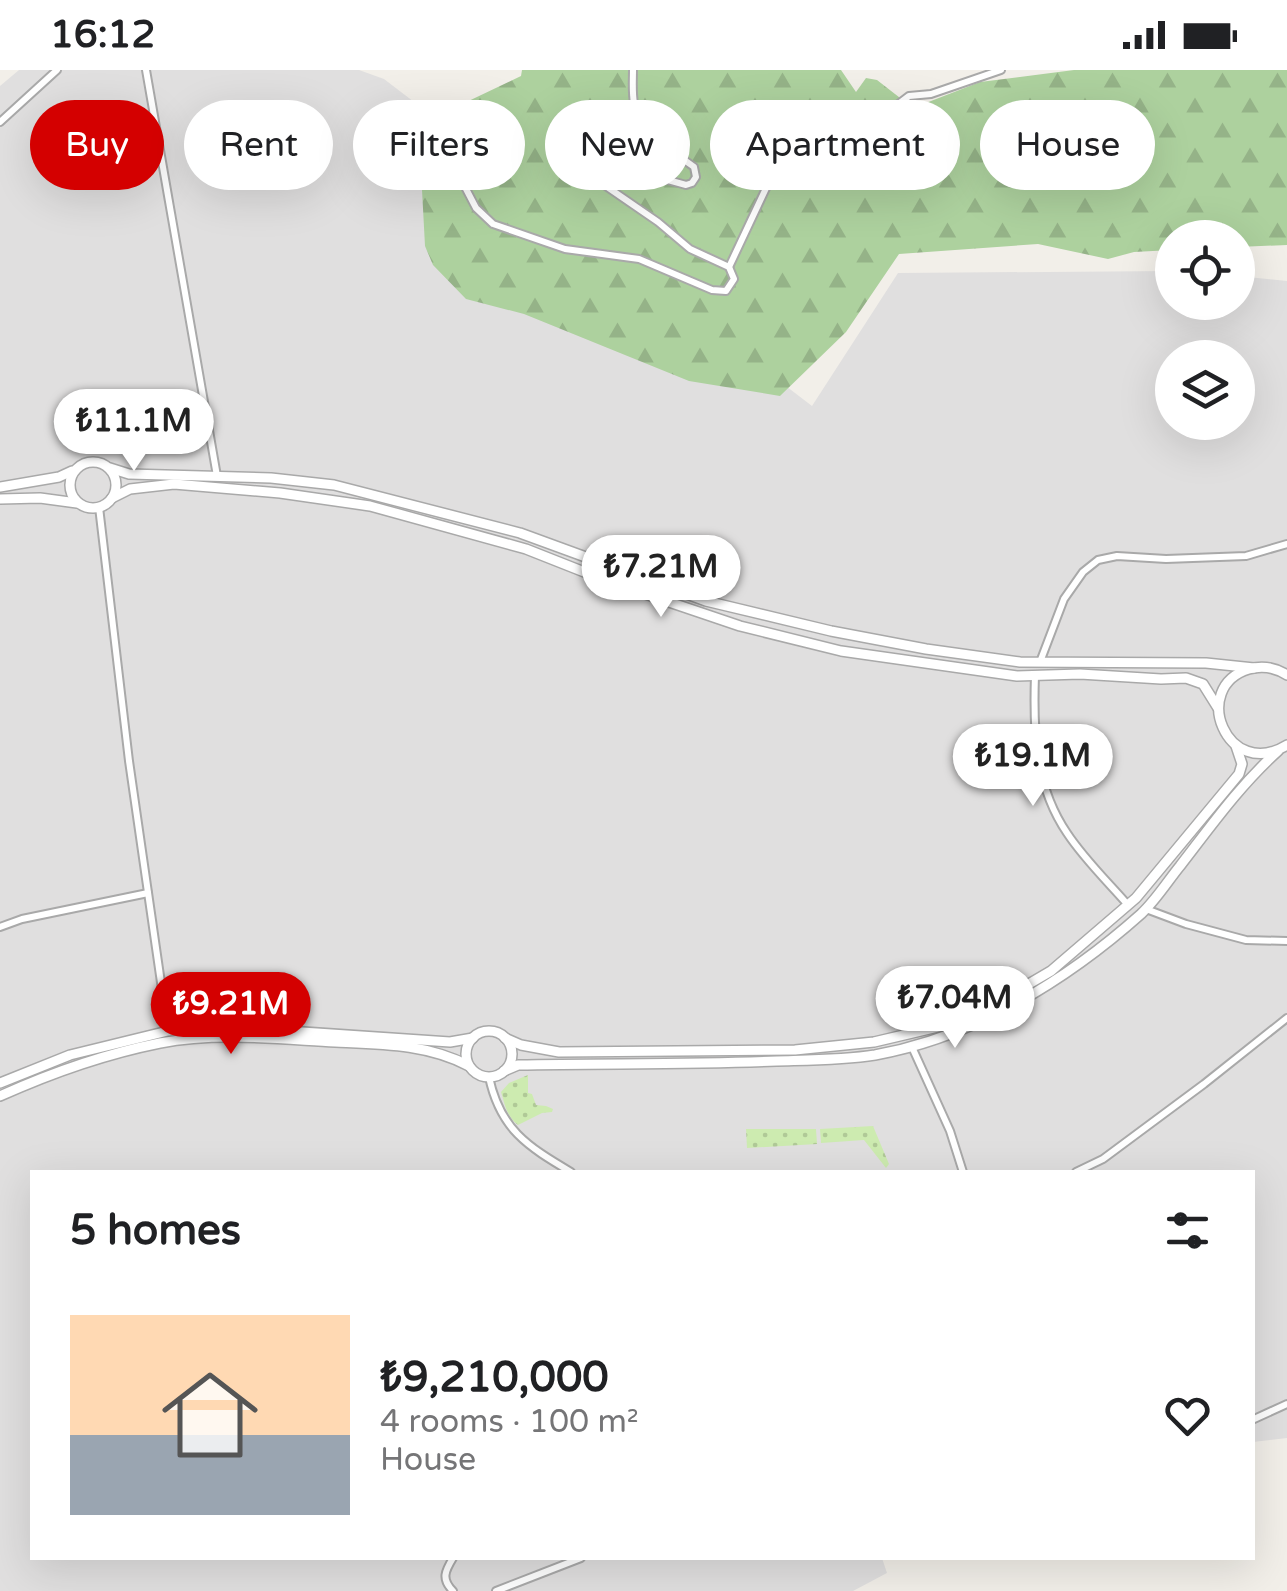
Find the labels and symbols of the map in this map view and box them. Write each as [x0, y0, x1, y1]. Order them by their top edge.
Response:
pin: ₺11.1M [53, 389, 215, 474]
pin: ₺7.21M [580, 535, 742, 620]
pin: ₺19.1M [952, 724, 1114, 809]
pin: ₺7.04M [874, 966, 1036, 1051]
pin: ₺9.21M [150, 972, 312, 1057]

